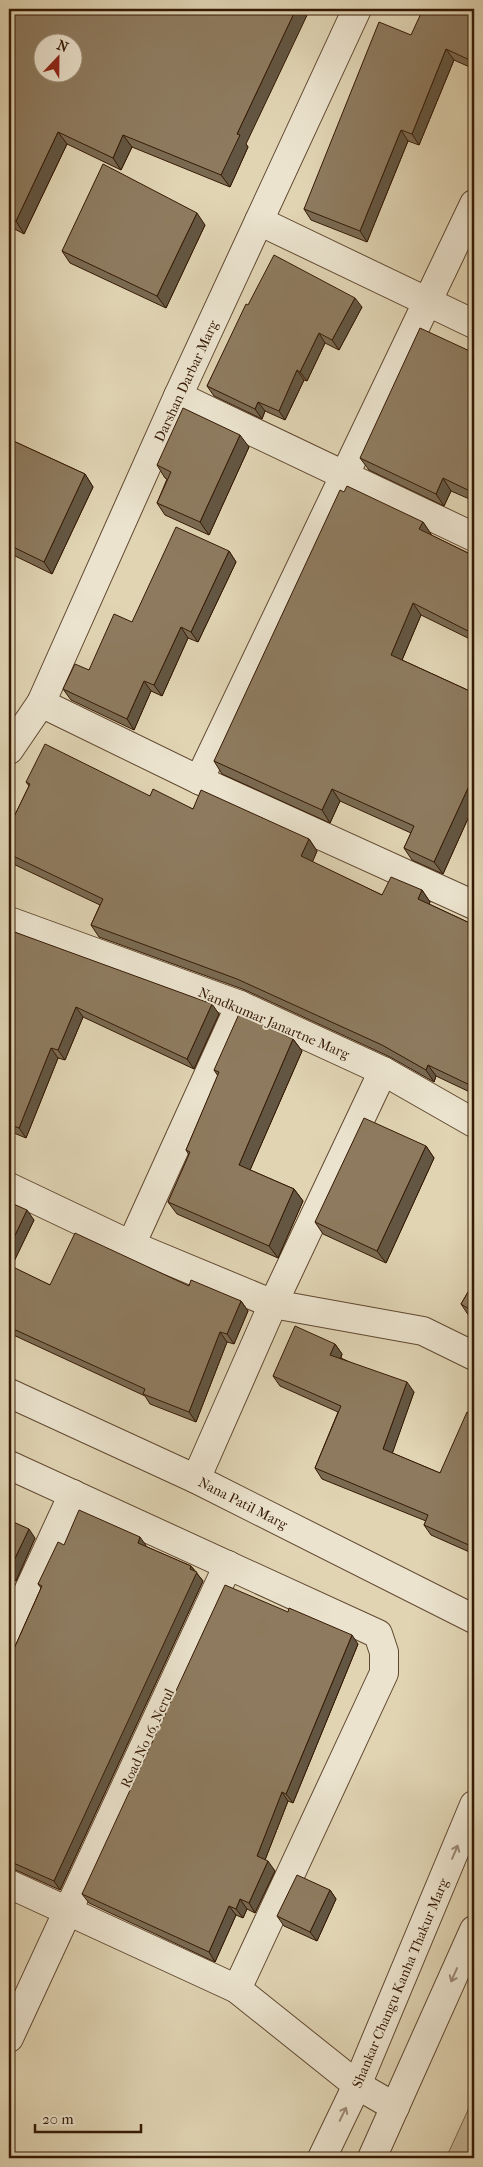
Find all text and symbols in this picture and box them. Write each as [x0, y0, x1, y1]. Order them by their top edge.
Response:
north arrow [32, 32, 82, 82]
text: N [55, 37, 71, 56]
street label: Darshan Darbar Marg [151, 317, 222, 445]
street label: Nandkumar Janartne Marg [196, 984, 352, 1063]
street label: Nana Patil Marg [195, 1474, 291, 1533]
street label: Road No 16, Nerul [117, 1686, 178, 1791]
one-way arrow [450, 1845, 460, 1860]
street label: Shankar Changu Kanha Thakur Marg [348, 1875, 453, 2090]
one-way arrow [449, 1967, 459, 1982]
scale bar [35, 2102, 141, 2134]
one-way arrow [339, 2107, 349, 2122]
text: 20 m [42, 2110, 74, 2128]

